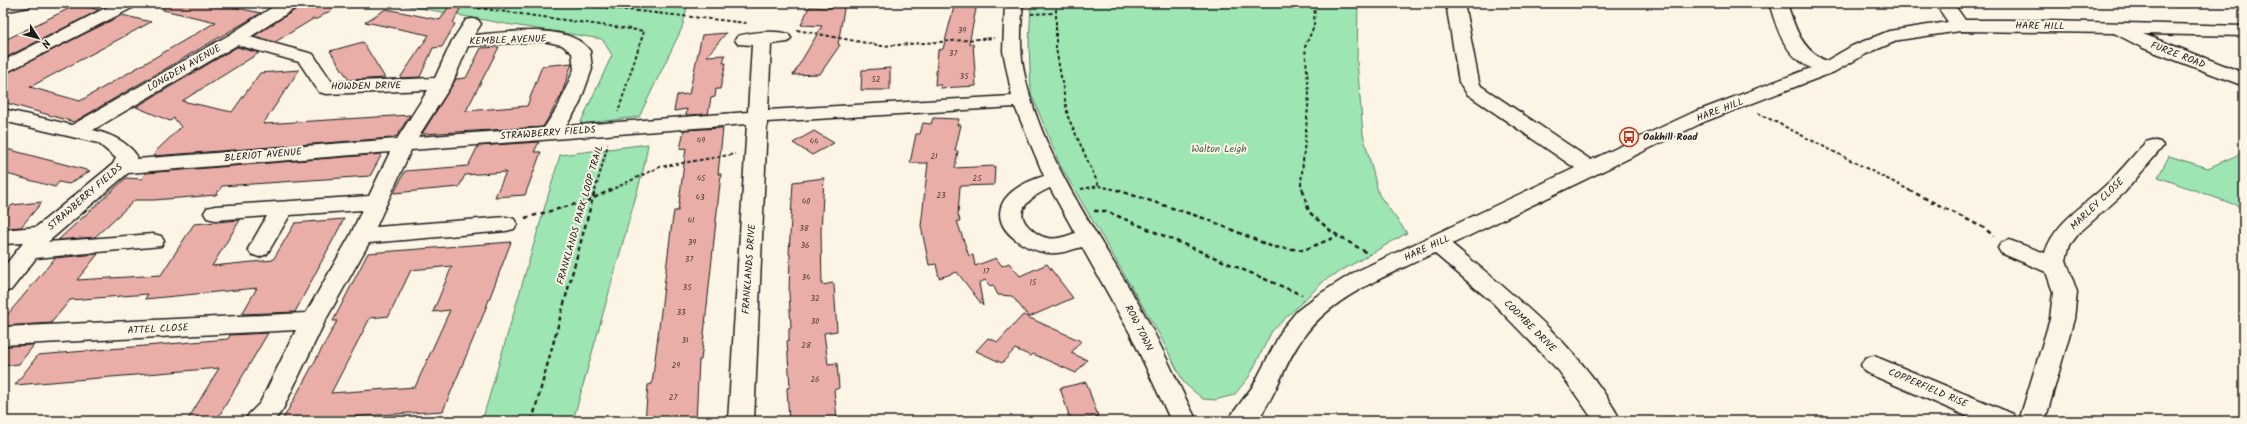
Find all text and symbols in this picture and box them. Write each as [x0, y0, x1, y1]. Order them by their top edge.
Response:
north arrow [18, 18, 58, 58]
street label: HARE HILL [2015, 18, 2065, 34]
house number: 39 [958, 24, 966, 37]
street label: KEMBLE AVENUE [469, 31, 548, 49]
text: N [36, 35, 55, 51]
street label: FURZE ROAD [2148, 37, 2208, 73]
street label: LONGDEN AVENUE [144, 40, 225, 96]
house number: 37 [949, 47, 957, 60]
house number: 35 [960, 70, 969, 83]
house number: 52 [872, 73, 881, 86]
street label: HOWDEN DRIVE [331, 77, 402, 95]
street label: HARE HILL [1694, 94, 1746, 126]
street label: STRAWBERRY FIELDS [500, 122, 597, 144]
bus stop icon: Oakhill Road [1618, 126, 1640, 148]
place label: Oakhill Road [1643, 129, 1698, 145]
house number: 49 [697, 134, 705, 147]
house number: 44 [810, 135, 819, 148]
park label: Walton Leigh [1191, 141, 1247, 157]
street label: BLERIOT AVENUE [223, 144, 304, 166]
street label: FRANKLANDS PARK LOOP TRAIL [552, 144, 608, 286]
house number: 21 [930, 150, 938, 163]
street label: STRAWBERRY FIELDS [44, 159, 127, 234]
house number: 45 [697, 172, 706, 185]
house number: 25 [973, 172, 982, 185]
street label: MARLEY CLOSE [2066, 173, 2128, 234]
house number: 23 [936, 189, 946, 202]
house number: 43 [696, 191, 705, 204]
house number: 40 [802, 195, 810, 208]
house number: 41 [688, 214, 695, 227]
street label: FRANKLANDS DRIVE [738, 222, 760, 315]
house number: 38 [799, 222, 809, 235]
street label: HARE HILL [1401, 230, 1453, 266]
house number: 39 [688, 236, 696, 249]
house number: 36 [800, 239, 810, 252]
house number: 37 [685, 253, 693, 266]
house number: 17 [983, 265, 989, 278]
house number: 34 [802, 271, 811, 284]
house number: 15 [1030, 276, 1037, 289]
house number: 35 [683, 281, 692, 294]
house number: 32 [810, 292, 820, 305]
street label: COOMBE DRIVE [1500, 296, 1561, 357]
street label: ROW TOWN [1121, 302, 1158, 354]
house number: 33 [676, 306, 686, 319]
house number: 30 [811, 315, 819, 328]
street label: ATTEL CLOSE [127, 319, 190, 339]
house number: 31 [681, 334, 689, 347]
house number: 28 [801, 339, 811, 352]
house number: 29 [672, 359, 680, 372]
street label: COPPERFIELD RISE [1886, 364, 1971, 412]
house number: 26 [810, 373, 820, 386]
house number: 27 [669, 391, 677, 404]

